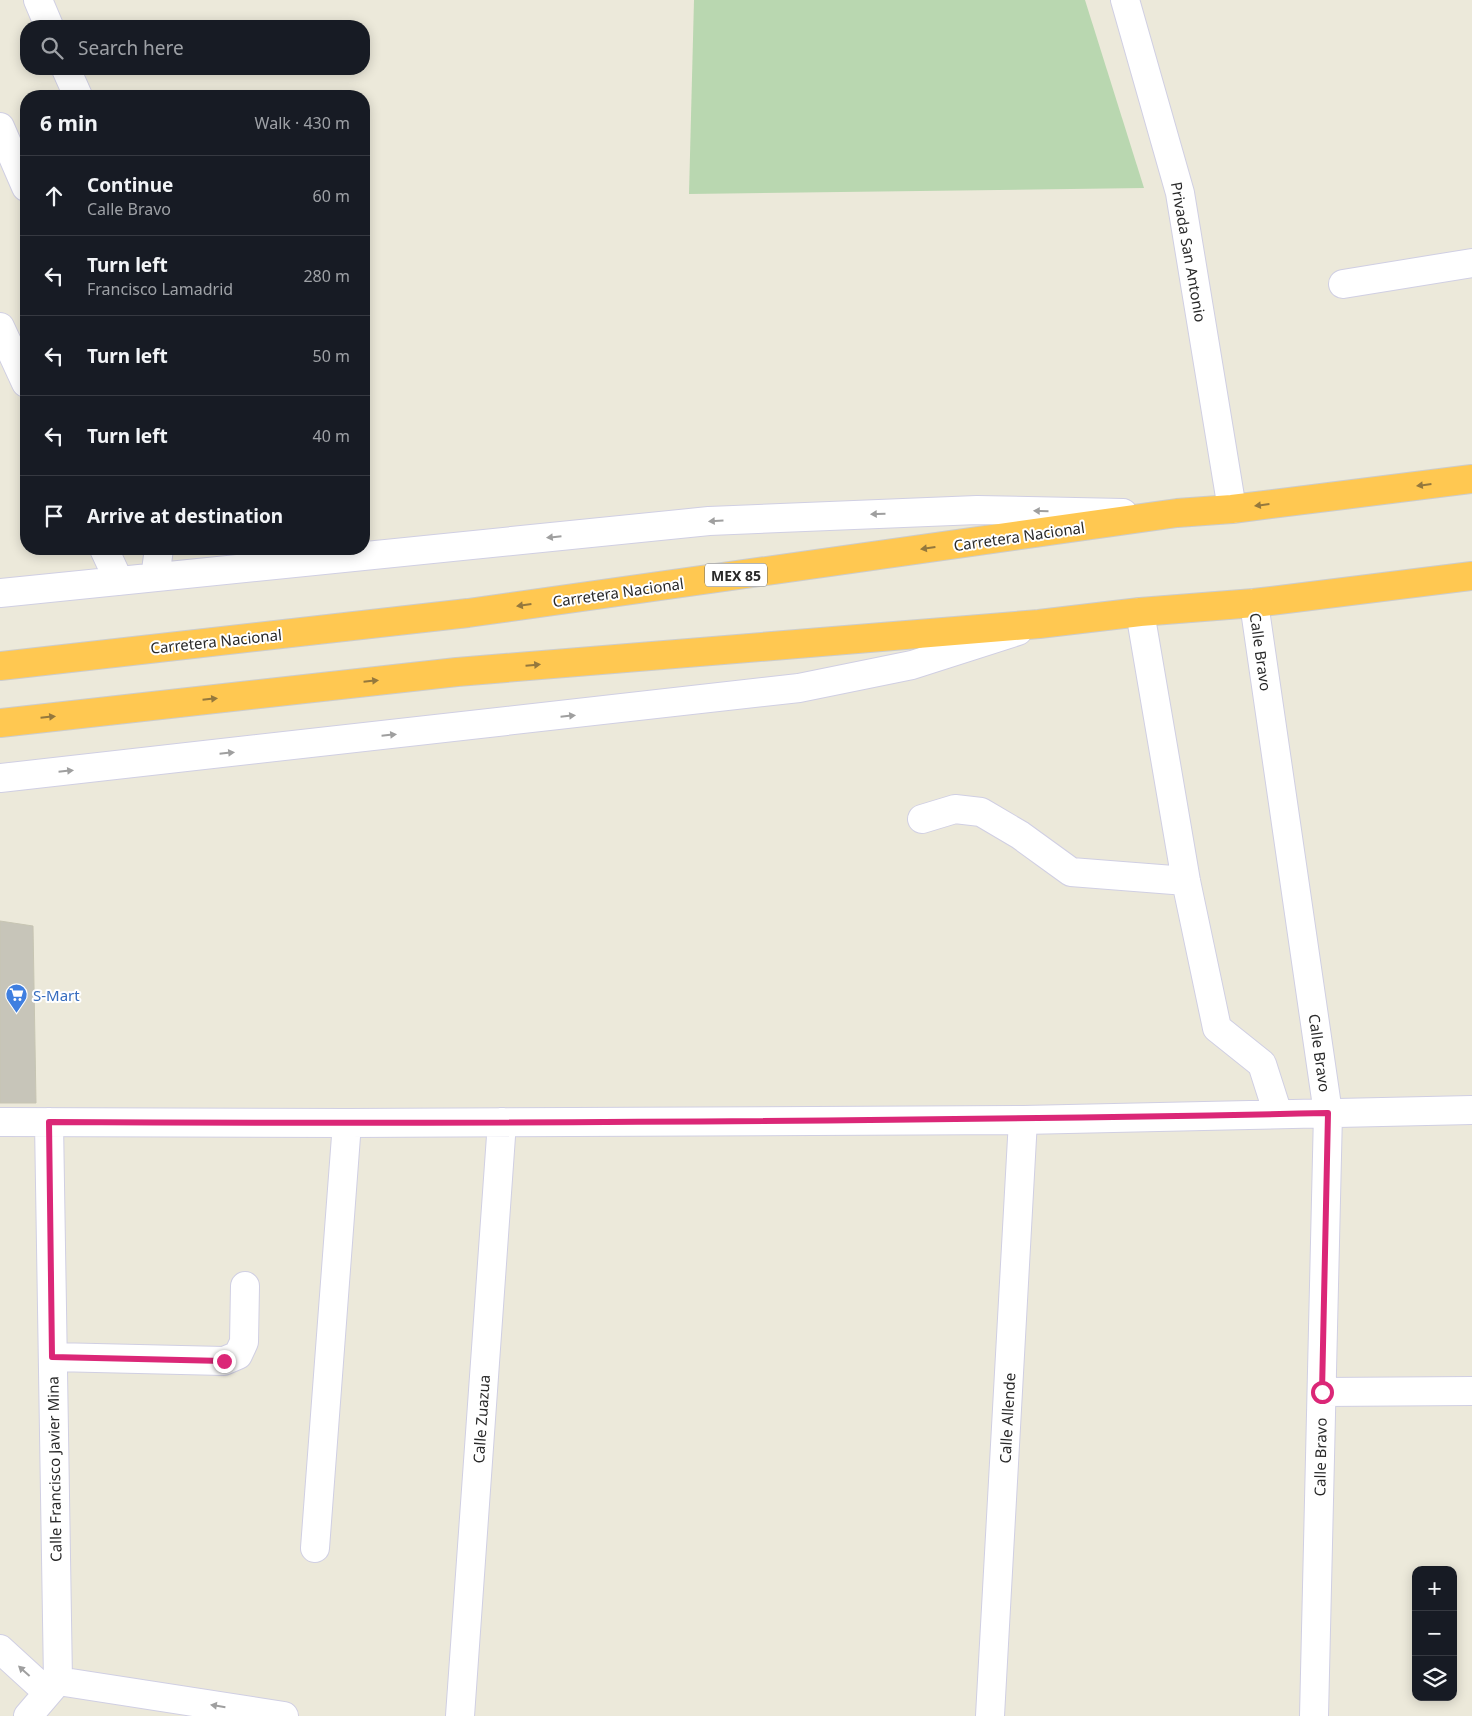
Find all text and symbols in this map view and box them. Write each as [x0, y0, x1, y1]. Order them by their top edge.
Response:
search box [20, 20, 370, 75]
icon: search [38, 34, 66, 62]
text: Search here [78, 35, 184, 61]
text: 6 min [40, 109, 98, 137]
text: Walk · 430 m [255, 112, 350, 134]
text: Continue [87, 172, 173, 198]
street label: Privada San Antonio [1167, 180, 1211, 324]
icon: ahead [40, 182, 68, 210]
text: 60 m [313, 185, 350, 207]
text: Calle Bravo [87, 198, 171, 220]
text: Turn left [87, 252, 168, 278]
icon: left [40, 262, 68, 290]
text: 280 m [303, 265, 350, 287]
text: Francisco Lamadrid [87, 278, 233, 300]
icon: left [40, 342, 68, 370]
text: Turn left [87, 343, 168, 369]
text: 50 m [313, 345, 350, 367]
icon: left [40, 422, 68, 450]
text: Turn left [87, 423, 168, 449]
text: 40 m [313, 425, 350, 447]
one-way arrow [1415, 481, 1431, 489]
one-way arrow [1254, 501, 1270, 509]
icon: arrive [40, 502, 68, 530]
text: Arrive at destination [87, 503, 283, 529]
one-way arrow [1033, 507, 1049, 515]
one-way arrow [870, 511, 886, 519]
one-way arrow [708, 517, 724, 525]
street label: Carretera Nacional [952, 517, 1086, 555]
one-way arrow [546, 533, 562, 541]
one-way arrow [919, 545, 935, 553]
road number: MEX 85 [705, 564, 767, 586]
street label: Carretera Nacional [551, 573, 685, 611]
one-way arrow [516, 601, 532, 609]
street label: Calle Bravo [1246, 612, 1276, 692]
street label: Carretera Nacional [149, 624, 283, 658]
one-way arrow [525, 661, 541, 669]
one-way arrow [364, 677, 380, 685]
one-way arrow [202, 695, 218, 703]
one-way arrow [560, 712, 576, 720]
one-way arrow [41, 713, 57, 721]
one-way arrow [381, 731, 397, 739]
one-way arrow [220, 749, 236, 757]
one-way arrow [58, 767, 74, 775]
supermarket icon: S-Mart [5, 983, 29, 1014]
place label: S-Mart [33, 985, 80, 1005]
street label: Calle Bravo [1305, 1013, 1335, 1093]
route end [213, 1350, 236, 1373]
street label: Calle Allende [995, 1372, 1019, 1464]
street label: Calle Zuazua [468, 1374, 494, 1464]
street label: Calle Francisco Javier Mina [42, 1376, 66, 1562]
route start [1311, 1381, 1334, 1404]
street label: Calle Bravo [1309, 1417, 1331, 1497]
map controls [1412, 1566, 1457, 1701]
button: + [1412, 1566, 1457, 1611]
button: − [1412, 1611, 1457, 1656]
button: layers [1412, 1656, 1457, 1701]
one-way arrow [18, 1665, 30, 1677]
one-way arrow [210, 1701, 226, 1709]

